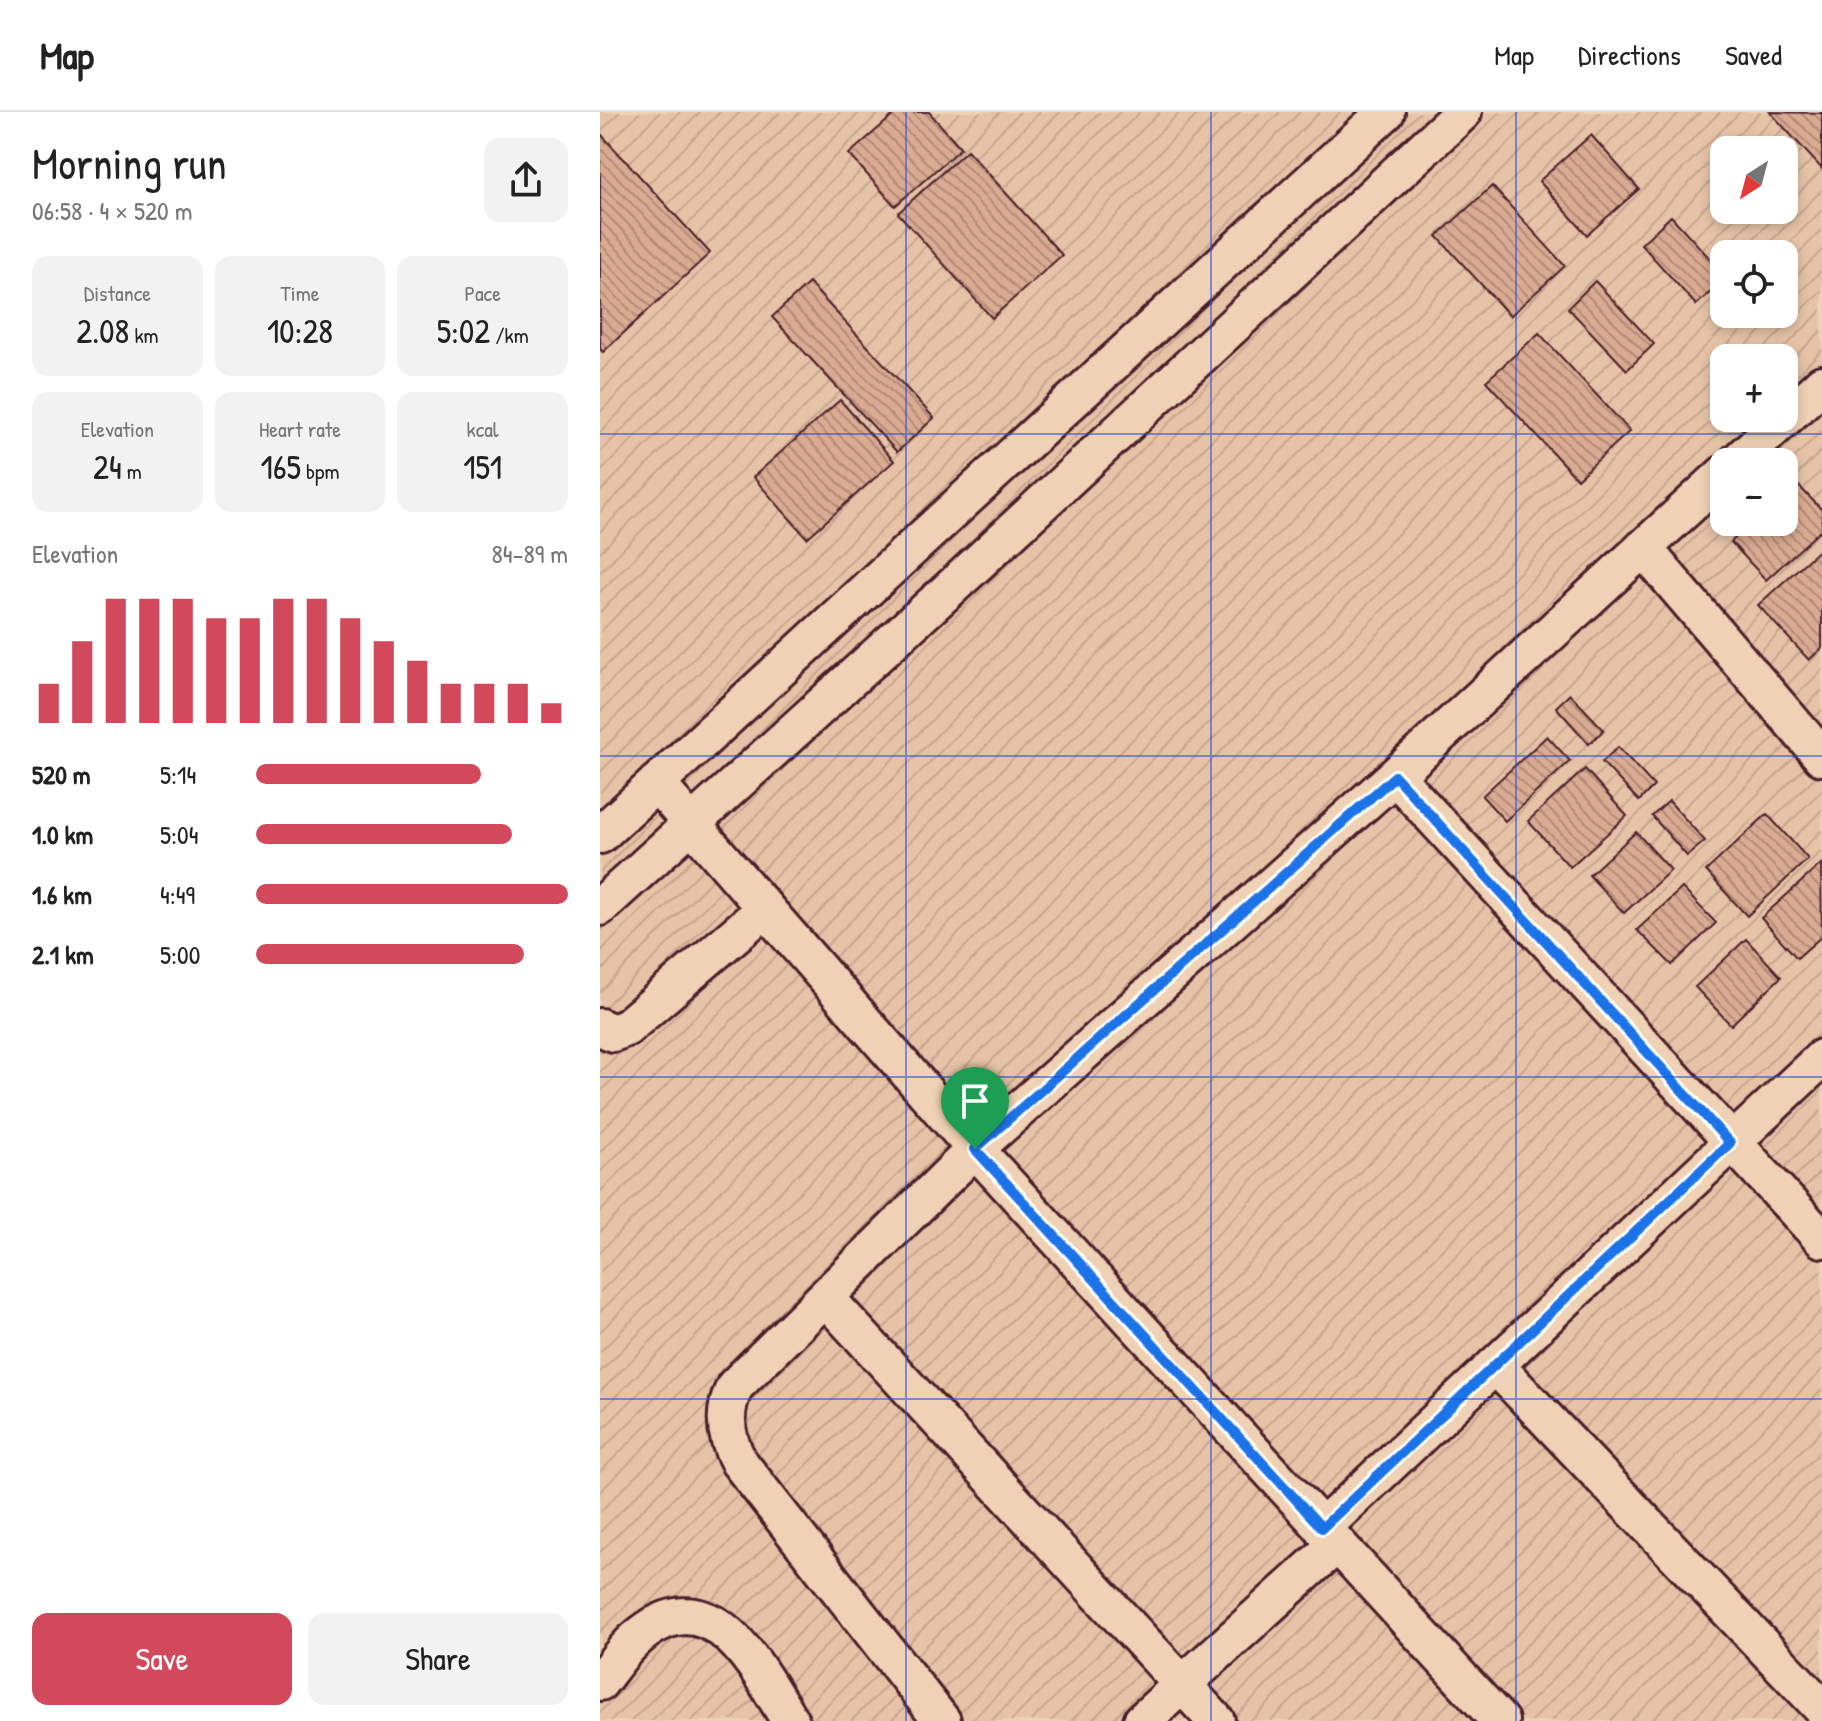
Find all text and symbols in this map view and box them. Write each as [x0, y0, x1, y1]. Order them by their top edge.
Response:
text: Map [40, 29, 94, 81]
text: Map [1494, 36, 1534, 74]
text: Directions [1578, 36, 1681, 74]
text: Saved [1725, 36, 1782, 74]
text: Morning run [32, 133, 227, 193]
north arrow [1710, 136, 1798, 224]
map controls [1710, 136, 1798, 536]
button: share [484, 138, 568, 222]
text: 06:58 · 4 × 520 m [32, 193, 192, 228]
button: locate [1710, 240, 1798, 328]
text: Distance [84, 278, 151, 308]
text: Time [281, 278, 319, 308]
text: Pace [464, 278, 501, 308]
text: 2.08 [76, 308, 129, 354]
text: 10:28 [267, 308, 333, 354]
text: 5:02 [437, 308, 490, 354]
text: km [129, 320, 158, 350]
text: /km [490, 320, 529, 350]
button: + [1710, 344, 1798, 432]
text: Elevation [81, 414, 154, 444]
text: Heart rate [259, 414, 341, 444]
text: kcal [467, 414, 499, 444]
text: 24 [93, 444, 122, 490]
text: 165 [261, 444, 301, 490]
text: 151 [463, 444, 502, 490]
button: − [1710, 448, 1798, 536]
text: m [122, 456, 142, 486]
text: bpm [301, 456, 339, 486]
text: Elevation [32, 536, 118, 571]
text: 84–89 m [492, 536, 568, 571]
text: 520 m [32, 757, 90, 792]
text: 5:14 [160, 757, 196, 792]
text: 1.0 km [32, 817, 93, 852]
text: 5:04 [160, 817, 198, 852]
text: 1.6 km [32, 877, 92, 912]
text: 4:49 [160, 877, 195, 912]
text: 2.1 km [32, 937, 94, 972]
text: 5:00 [160, 937, 200, 972]
pin [941, 1067, 1009, 1149]
icon: arrive [953, 1079, 997, 1123]
button: Save [32, 1613, 292, 1705]
button: Share [308, 1613, 568, 1705]

